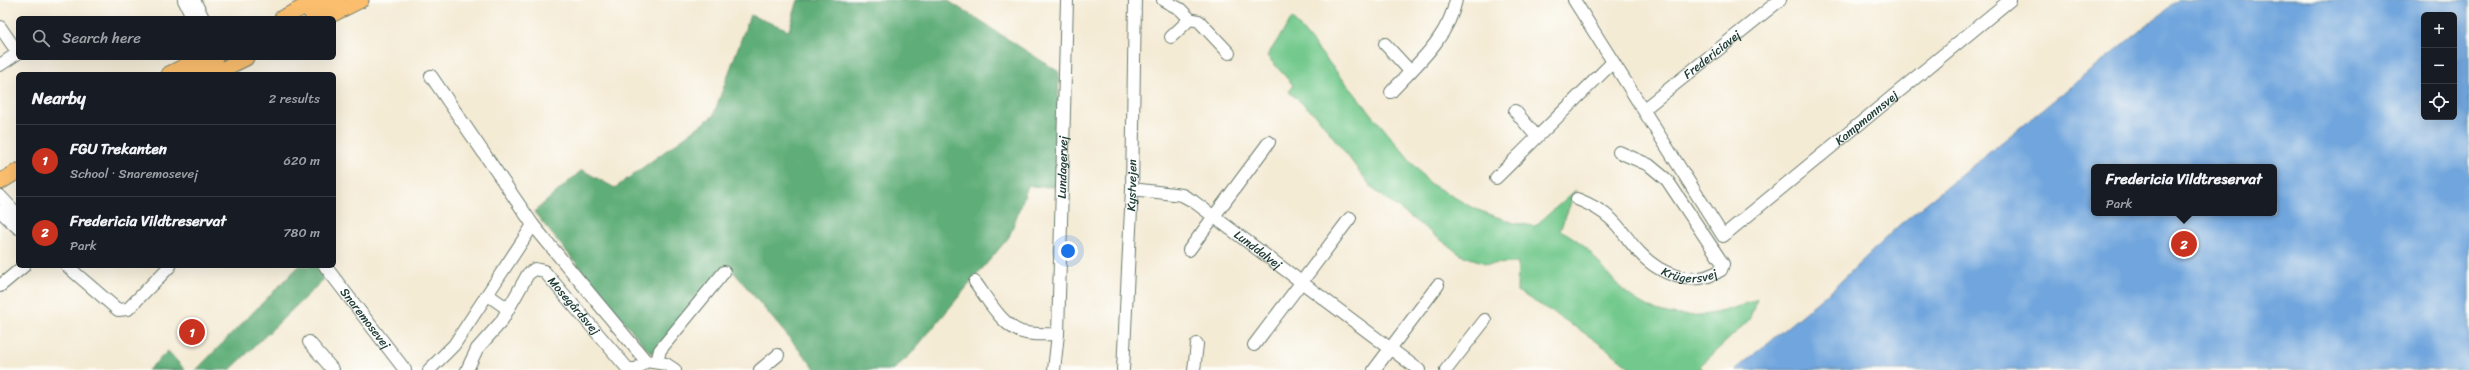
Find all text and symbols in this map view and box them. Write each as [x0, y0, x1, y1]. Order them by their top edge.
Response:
map controls [2421, 12, 2457, 120]
button: + [2421, 12, 2457, 48]
search box [16, 16, 336, 60]
street label: Fredericiavej [1678, 24, 1746, 85]
text: Search here [62, 25, 141, 51]
icon: search [30, 27, 52, 49]
button: − [2421, 48, 2457, 84]
text: Nearby [32, 83, 86, 113]
button: locate [2421, 84, 2457, 120]
street label: Kampmannsvej [1830, 85, 1903, 151]
text: 2 results [269, 87, 320, 110]
street label: Lundagervej [1051, 135, 1074, 199]
text: FGU Trekanten [70, 136, 167, 162]
text: 1 [42, 149, 48, 172]
text: 620 m [284, 149, 320, 172]
street label: Kystvejen [1120, 158, 1143, 212]
text: School · Snaremosevej [70, 162, 198, 185]
popup [2091, 164, 2277, 216]
text: Fredericia Vildtreservat [2106, 166, 2262, 192]
text: Park [2106, 192, 2133, 215]
text: Fredericia Vildtreservat [70, 208, 226, 234]
text: 2 [41, 221, 49, 244]
text: 780 m [283, 221, 320, 244]
street label: Lunddalvej [1229, 224, 1287, 275]
pin: 2 [2171, 229, 2197, 259]
text: Park [70, 234, 97, 257]
your location [1058, 241, 1078, 261]
street label: Krügersvej [1658, 260, 1722, 290]
street label: Mosegårdsvej [542, 271, 606, 340]
street label: Snaremosevej [334, 283, 397, 354]
pin: 1 [179, 317, 205, 347]

